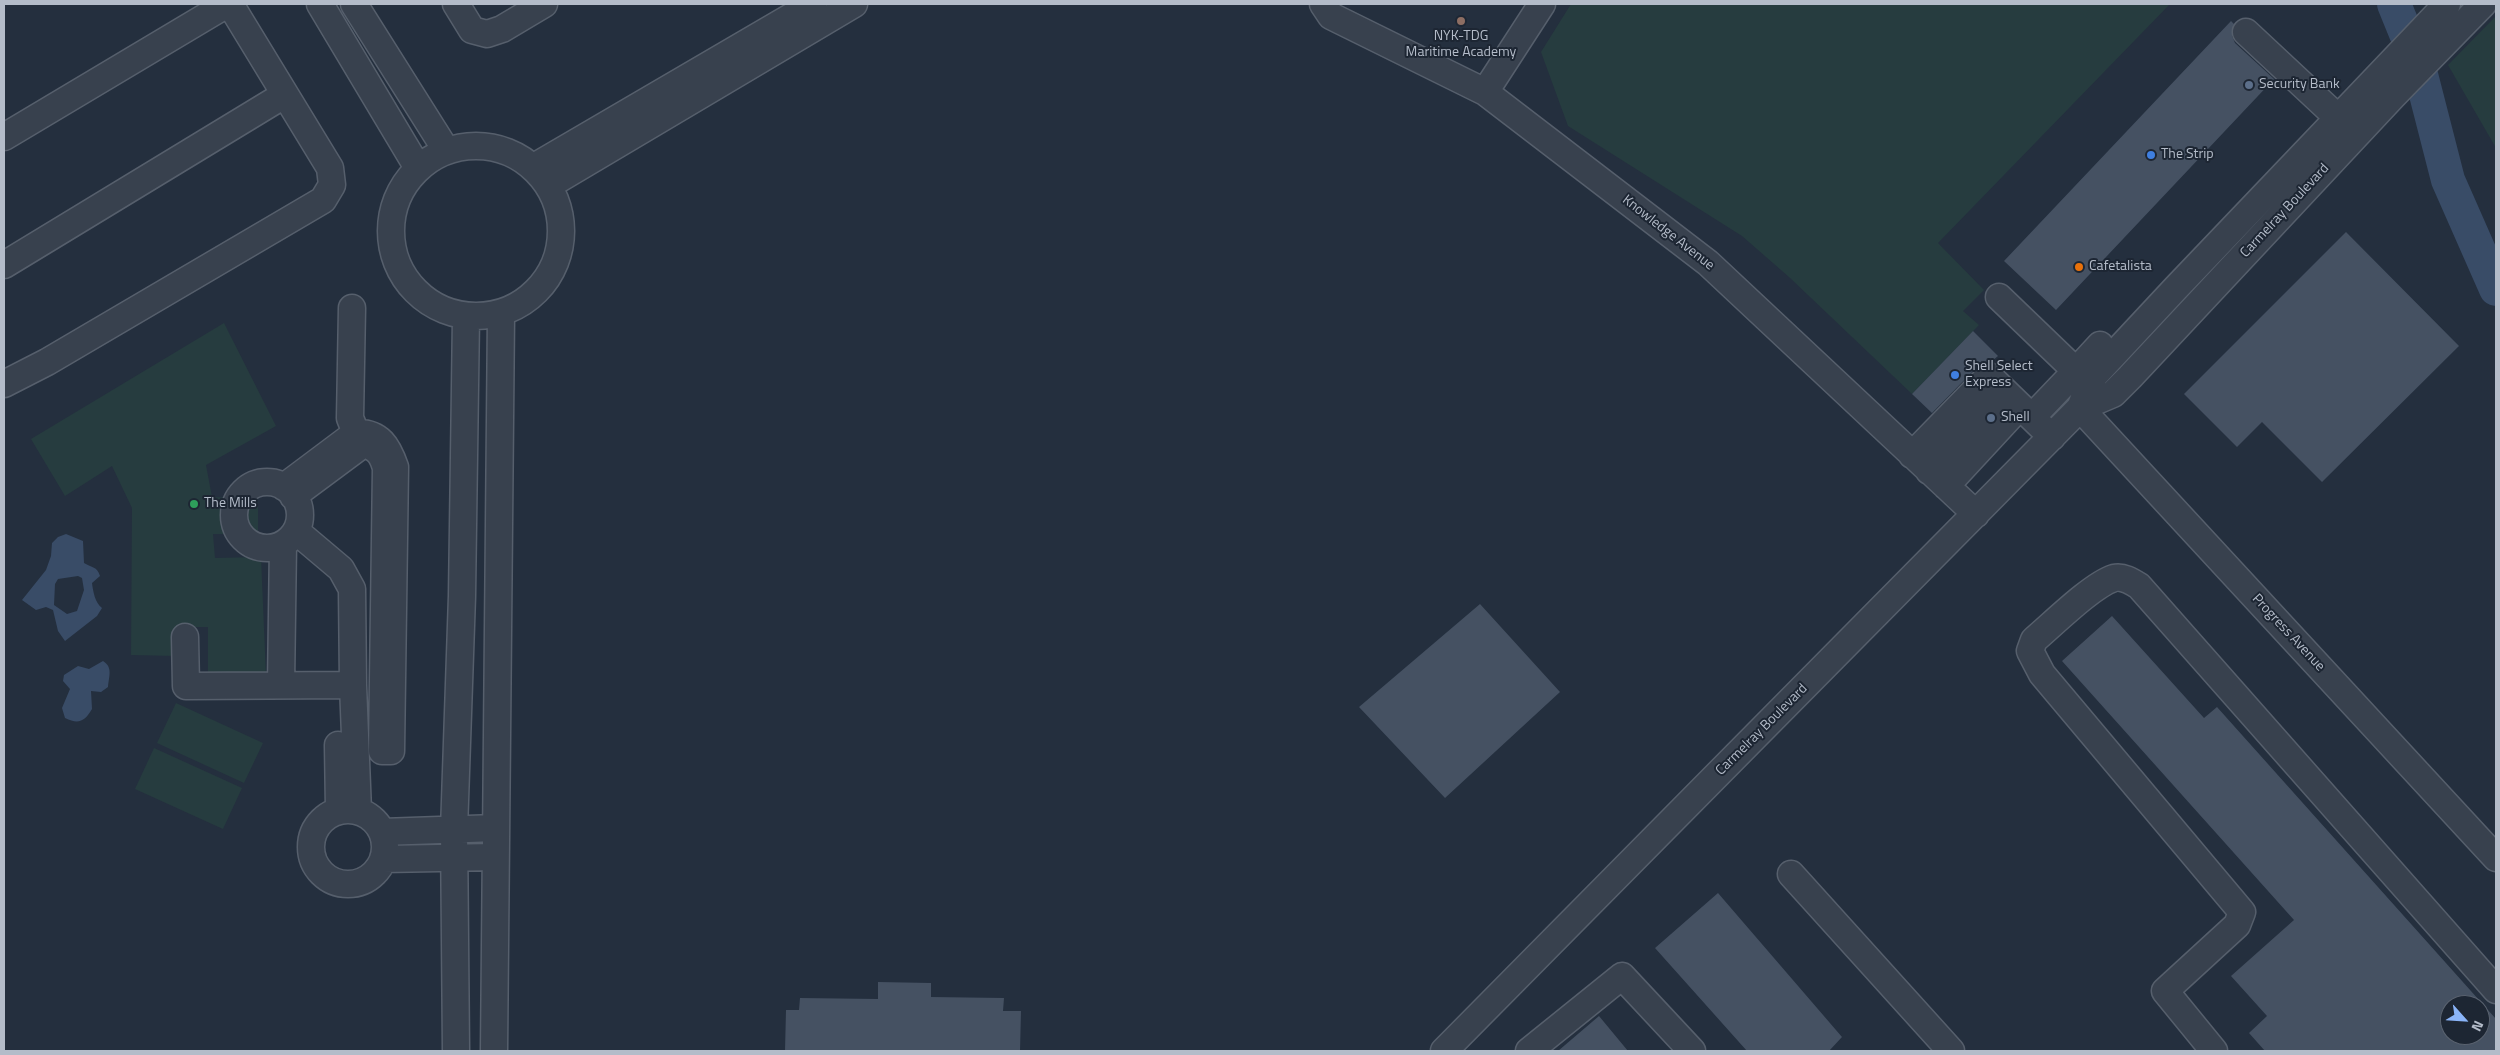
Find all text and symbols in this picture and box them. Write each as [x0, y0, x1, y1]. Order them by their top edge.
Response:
marker: NYK-TDG Maritime Academy [1455, 15, 1467, 27]
place label: NYK-TDG Maritime Academy [1406, 29, 1516, 62]
place label: Security Bank [2259, 77, 2340, 93]
marker: Security Bank [2243, 79, 2255, 91]
place label: The Strip [2161, 147, 2214, 163]
marker: The Strip [2145, 149, 2157, 161]
street label: Carmelray Boulevard [2237, 160, 2333, 262]
street label: Knowledge Avenue [1619, 192, 1717, 274]
place label: Cafetalista [2089, 259, 2152, 275]
marker: Cafetalista [2073, 261, 2085, 273]
place label: Shell Select Express [1965, 359, 2033, 392]
marker: Shell Select Express [1949, 369, 1961, 381]
place label: Shell [2001, 410, 2030, 426]
marker: Shell [1985, 412, 1997, 424]
place label: The Mills [204, 496, 257, 512]
marker: The Mills [188, 498, 200, 510]
street label: Progress Avenue [2248, 591, 2328, 675]
street label: Carmelray Boulevard [1713, 681, 1811, 779]
north arrow [2440, 995, 2490, 1045]
text: N [2466, 1017, 2490, 1035]

